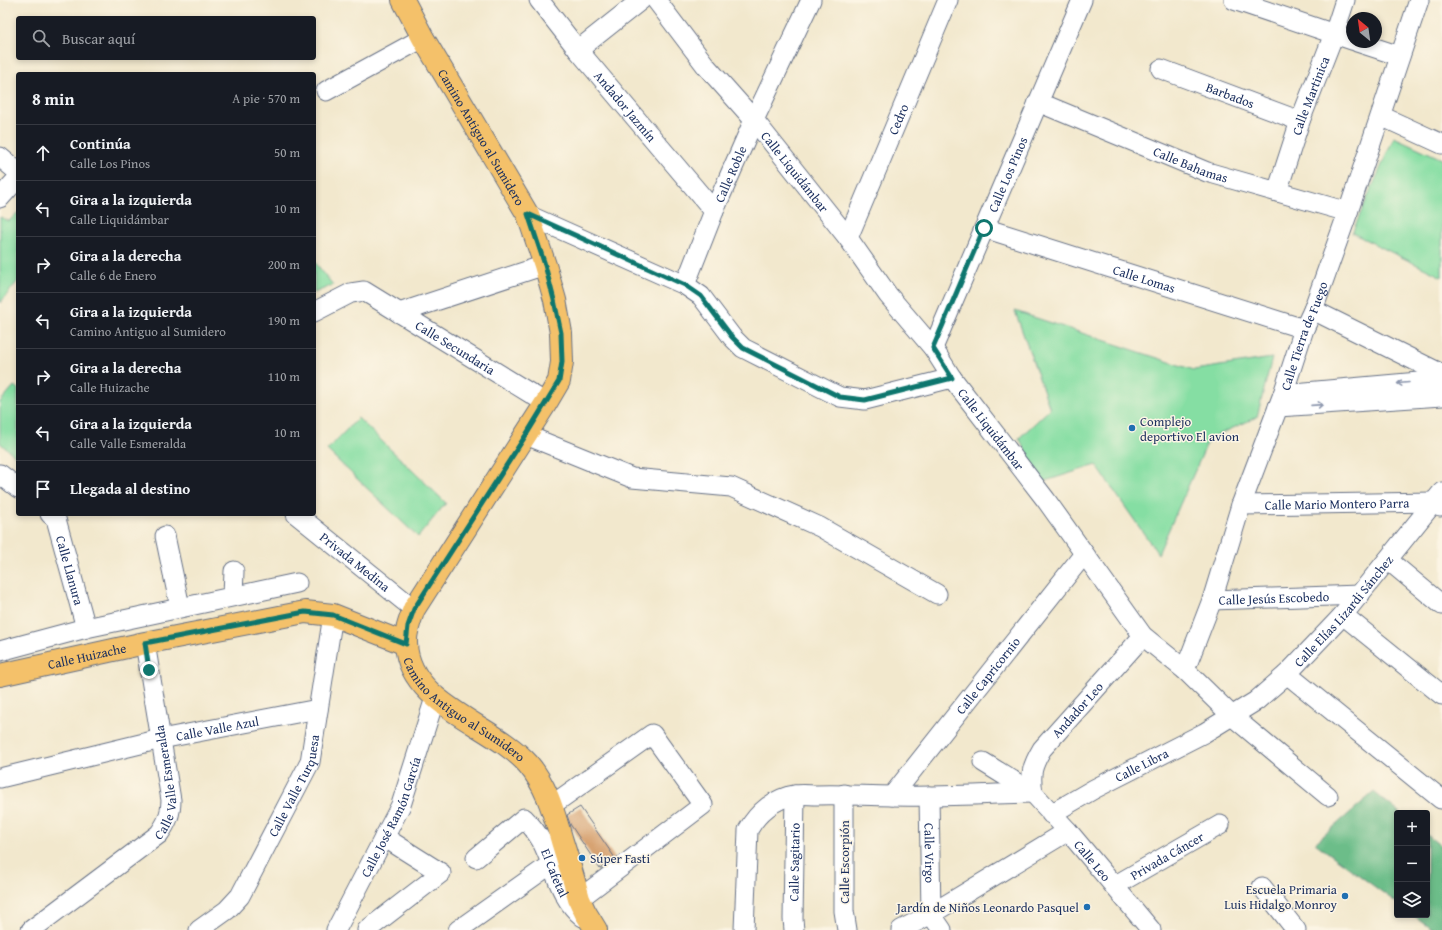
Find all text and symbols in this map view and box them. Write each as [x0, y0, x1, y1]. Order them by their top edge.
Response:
north arrow [1346, 12, 1382, 48]
search box [16, 16, 316, 60]
icon: search [30, 27, 52, 49]
text: Buscar aquí [62, 28, 135, 49]
street label: Calle Martinica [1287, 53, 1334, 137]
street label: Camino Antiguo al Sumidero [434, 65, 530, 209]
street label: Andador Jazmín [590, 67, 661, 146]
street label: Barbados [1203, 77, 1257, 113]
text: 8 min [32, 86, 74, 111]
text: A pie · 570 m [232, 89, 300, 108]
street label: Cedro [883, 100, 913, 137]
street label: Calle Liquidámbar [757, 127, 834, 217]
text: Continúa [70, 133, 131, 154]
street label: Calle Los Pinos [983, 134, 1032, 215]
street label: Calle Bahamas [1151, 141, 1230, 187]
icon: ahead [32, 142, 54, 164]
text: 50 m [274, 143, 300, 162]
street label: Calle Roble [710, 143, 751, 205]
text: Calle Los Pinos [70, 154, 150, 173]
text: Gira a la izquierda [70, 189, 192, 210]
icon: left [32, 198, 54, 220]
text: 10 m [274, 199, 300, 218]
text: Calle Liquidámbar [70, 210, 169, 229]
route start [975, 219, 993, 237]
text: Gira a la derecha [70, 245, 181, 266]
icon: right [32, 254, 54, 276]
text: 200 m [268, 255, 300, 274]
street label: Calle Lomas [1111, 260, 1178, 297]
text: Calle 6 de Enero [70, 266, 156, 285]
street label: Calle Tierra de Fuego [1275, 278, 1332, 393]
text: Gira a la izquierda [70, 301, 192, 322]
icon: left [32, 310, 54, 332]
text: 190 m [268, 311, 300, 330]
street label: Calle Secundaria [412, 315, 500, 379]
text: Camino Antiguo al Sumidero [70, 322, 226, 341]
text: Gira a la derecha [70, 357, 181, 378]
icon: right [32, 366, 54, 388]
text: 110 m [268, 367, 300, 386]
text: Calle Huizache [70, 378, 150, 397]
one-way arrow [1397, 380, 1410, 387]
street label: Calle Liquidámbar [954, 384, 1029, 475]
one-way arrow [1310, 401, 1323, 408]
place label: Complejo deportivo El avion [1140, 412, 1240, 446]
text: Gira a la izquierda [70, 413, 192, 434]
icon: left [32, 422, 54, 444]
text: 10 m [274, 423, 300, 442]
marker: Complejo deportivo El avion [1127, 423, 1137, 433]
text: Calle Valle Esmeralda [70, 434, 186, 453]
icon: arrive [32, 478, 54, 500]
text: Llegada al destino [70, 478, 190, 499]
street label: Calle Mario Montero Parra [1264, 493, 1410, 514]
street label: Privada Medina [316, 528, 395, 596]
street label: Calle Llanura [51, 533, 89, 608]
street label: Calle Elías Lizardi Sánchez [1289, 551, 1397, 671]
street label: Calle Jesús Escobedo [1218, 587, 1330, 609]
street label: Calle Capricornio [951, 632, 1025, 718]
street label: Calle Huizache [46, 638, 128, 674]
street label: Camino Antiguo al Sumidero [399, 655, 530, 766]
route end [140, 661, 158, 679]
street label: Andador Leo [1047, 677, 1108, 742]
street label: Calle Valle Azul [174, 711, 261, 745]
street label: Calle Valle Esmeralda [149, 723, 181, 844]
street label: Calle Valle Turquesa [263, 732, 324, 840]
street label: Calle Libra [1111, 743, 1172, 786]
street label: Calle José Ramón García [356, 754, 426, 880]
map controls [1394, 810, 1430, 918]
button: + [1394, 810, 1430, 846]
street label: Calle Escorpión [835, 820, 854, 904]
street label: Calle Sagitario [784, 822, 804, 901]
street label: Calle Virgo [920, 823, 940, 884]
street label: Privada Cáncer [1127, 827, 1208, 884]
street label: Calle Leo [1070, 836, 1116, 886]
street label: El Cafetal [537, 845, 574, 901]
button: − [1394, 846, 1430, 882]
place label: Súper Fasti [590, 849, 650, 868]
marker: Súper Fasti [577, 853, 587, 863]
place label: Escuela Primaria Luis Hidalgo Monroy [1224, 880, 1338, 914]
button: layers [1394, 882, 1430, 918]
marker: Escuela Primaria Luis Hidalgo Monroy [1340, 891, 1350, 901]
place label: Jardín de Niños Leonardo Pasquel [895, 898, 1079, 917]
marker: Jardín de Niños Leonardo Pasquel [1082, 902, 1092, 912]

